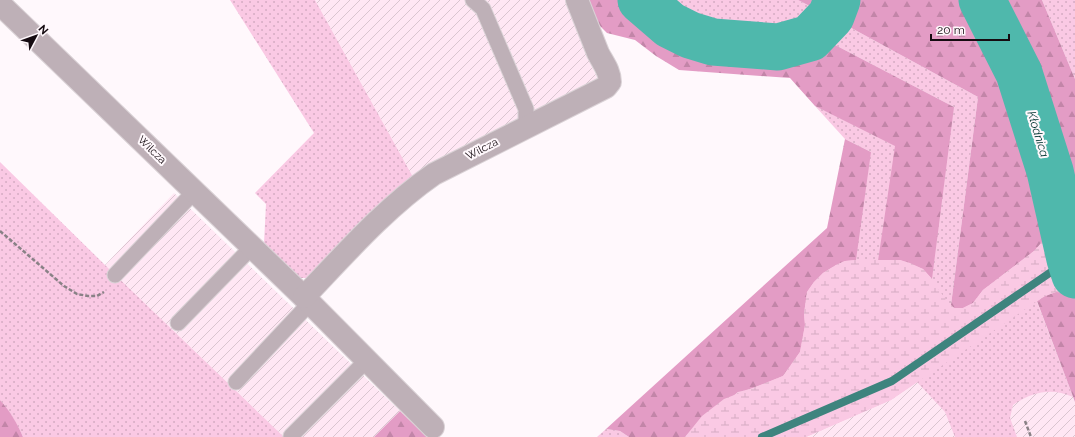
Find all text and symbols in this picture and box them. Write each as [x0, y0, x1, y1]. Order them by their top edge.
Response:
north arrow [16, 16, 56, 56]
scale bar [931, 16, 1009, 42]
text: N [36, 22, 51, 37]
text: 20 m [937, 23, 965, 37]
water label: Kłodnica [1024, 109, 1052, 159]
street label: Wilcza [135, 133, 169, 167]
street label: Wilcza [464, 135, 500, 163]

